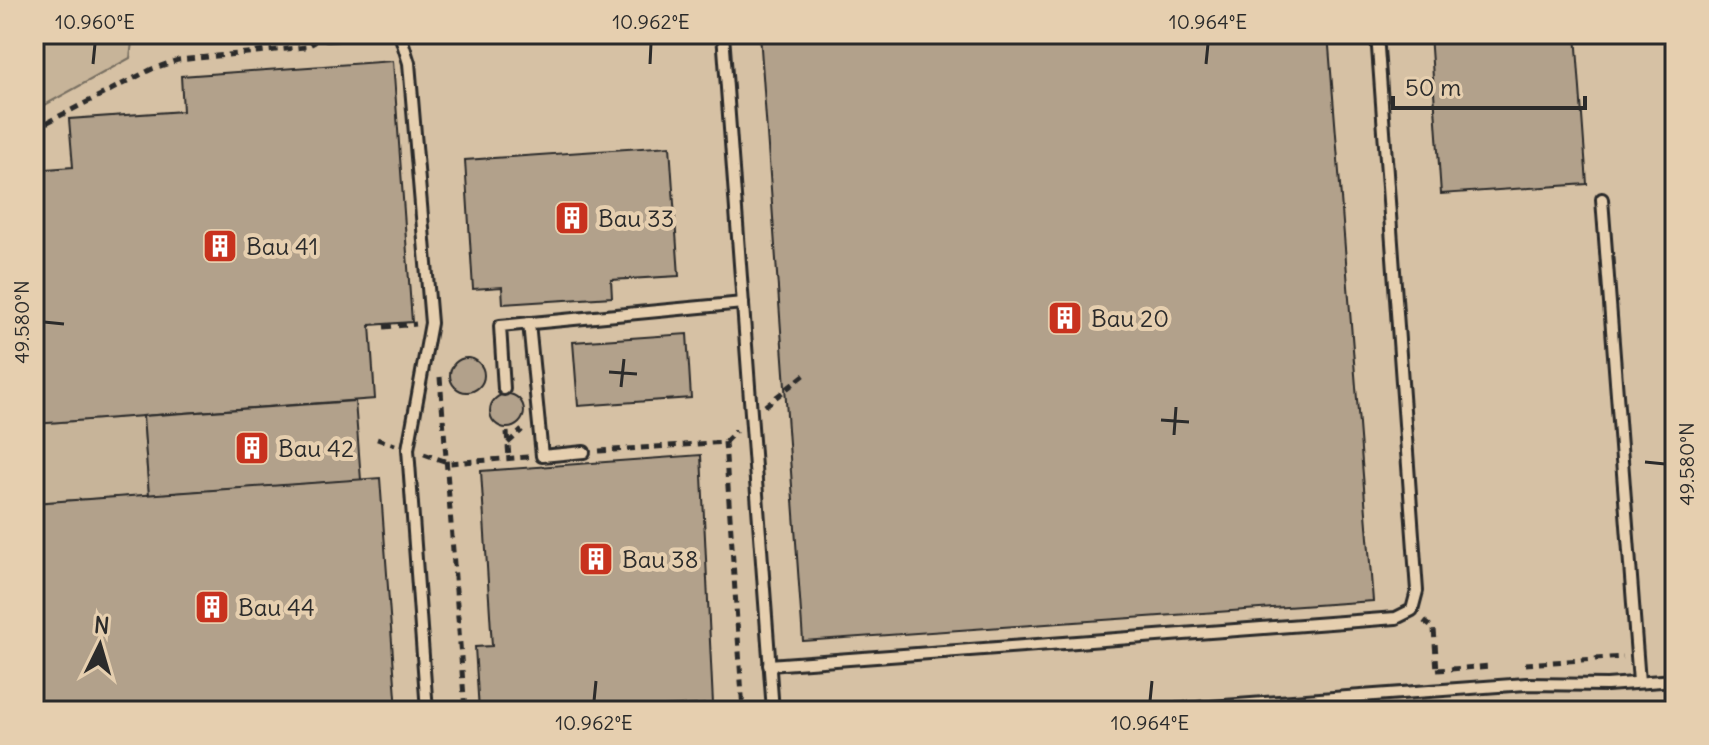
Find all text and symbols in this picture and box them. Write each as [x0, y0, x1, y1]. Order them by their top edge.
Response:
text: 10.960°E [55, 9, 135, 34]
text: 10.962°E [612, 9, 690, 34]
text: 10.964°E [1169, 9, 1247, 34]
scale bar [1393, 60, 1585, 110]
text: 50 m [1405, 72, 1461, 102]
building icon: Bau 33 [553, 199, 591, 237]
place label: Bau 33 [598, 203, 674, 233]
building icon: Bau 41 [201, 227, 239, 265]
place label: Bau 41 [246, 231, 318, 261]
text: 49.580°N [9, 280, 34, 364]
building icon: Bau 20 [1046, 299, 1084, 337]
place label: Bau 20 [1091, 303, 1169, 333]
text: 49.580°N [1674, 422, 1699, 506]
building icon: Bau 42 [233, 429, 271, 467]
place label: Bau 42 [278, 433, 354, 463]
building icon: Bau 38 [577, 540, 615, 578]
place label: Bau 38 [622, 544, 699, 574]
building icon: Bau 44 [193, 588, 231, 626]
place label: Bau 44 [238, 592, 315, 622]
north arrow [60, 605, 140, 685]
text: N [93, 610, 111, 640]
text: 10.962°E [555, 710, 633, 735]
text: 10.964°E [1111, 710, 1189, 735]

